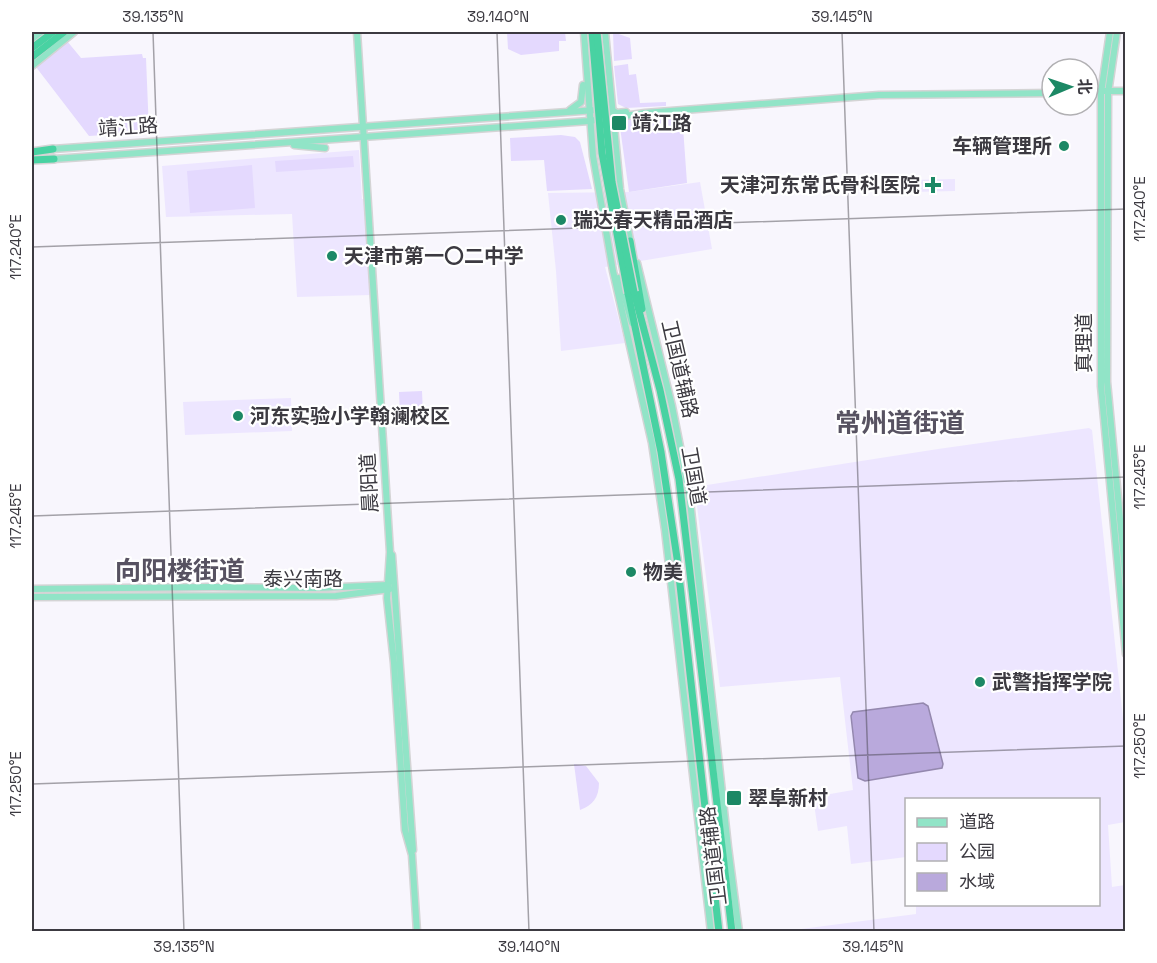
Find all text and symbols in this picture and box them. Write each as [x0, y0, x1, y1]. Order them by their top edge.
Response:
text: 39.135°N [122, 7, 184, 26]
text: 39.140°N [467, 7, 529, 26]
text: 39.145°N [811, 7, 873, 26]
north arrow [1040, 57, 1100, 117]
text: 北 [1074, 78, 1095, 95]
place label: 靖江路 [632, 110, 692, 136]
street label: 靖江路 [97, 112, 159, 142]
marker: 靖江路 [610, 114, 628, 132]
place label: 车辆管理所 [952, 133, 1052, 159]
marker: 车辆管理所 [1057, 139, 1071, 153]
place label: 天津河东常氏骨科医院 [720, 172, 920, 198]
marker: 天津河东常氏骨科医院 [924, 176, 942, 194]
text: 117.240°E [1130, 176, 1149, 242]
place label: 瑞达春天精品酒店 [573, 207, 733, 233]
marker: 瑞达春天精品酒店 [554, 213, 568, 227]
text: 117.240°E [6, 214, 25, 280]
place label: 天津市第一〇二中学 [344, 243, 524, 269]
marker: 天津市第一〇二中学 [325, 249, 339, 263]
street label: 真理道 [1071, 313, 1097, 373]
street label: 卫国道辅路 [656, 317, 704, 421]
place label: 河东实验小学翰澜校区 [250, 403, 450, 429]
district label: 常州道街道 [835, 406, 965, 440]
marker: 河东实验小学翰澜校区 [231, 409, 245, 423]
street label: 卫国道 [676, 444, 712, 508]
text: 117.245°E [1130, 445, 1149, 509]
street label: 晨阳道 [354, 452, 384, 514]
text: 117.245°E [6, 484, 25, 548]
district label: 向阳楼街道 [115, 554, 245, 588]
place label: 物美 [643, 559, 683, 585]
marker: 物美 [624, 565, 638, 579]
street label: 泰兴南路 [263, 566, 343, 592]
place label: 武警指挥学院 [992, 669, 1112, 695]
marker: 武警指挥学院 [973, 675, 987, 689]
text: 117.250°E [1130, 713, 1149, 779]
text: 117.250°E [6, 751, 25, 817]
place label: 翠阜新村 [748, 785, 828, 811]
marker: 翠阜新村 [725, 789, 743, 807]
legend [905, 798, 1100, 906]
street label: 卫国道辅路 [694, 805, 732, 907]
text: 道路 [959, 810, 995, 833]
text: 公园 [959, 840, 995, 863]
text: 水域 [959, 870, 995, 893]
text: 39.135°N [153, 937, 215, 956]
text: 39.140°N [498, 937, 560, 956]
text: 39.145°N [842, 937, 904, 956]

